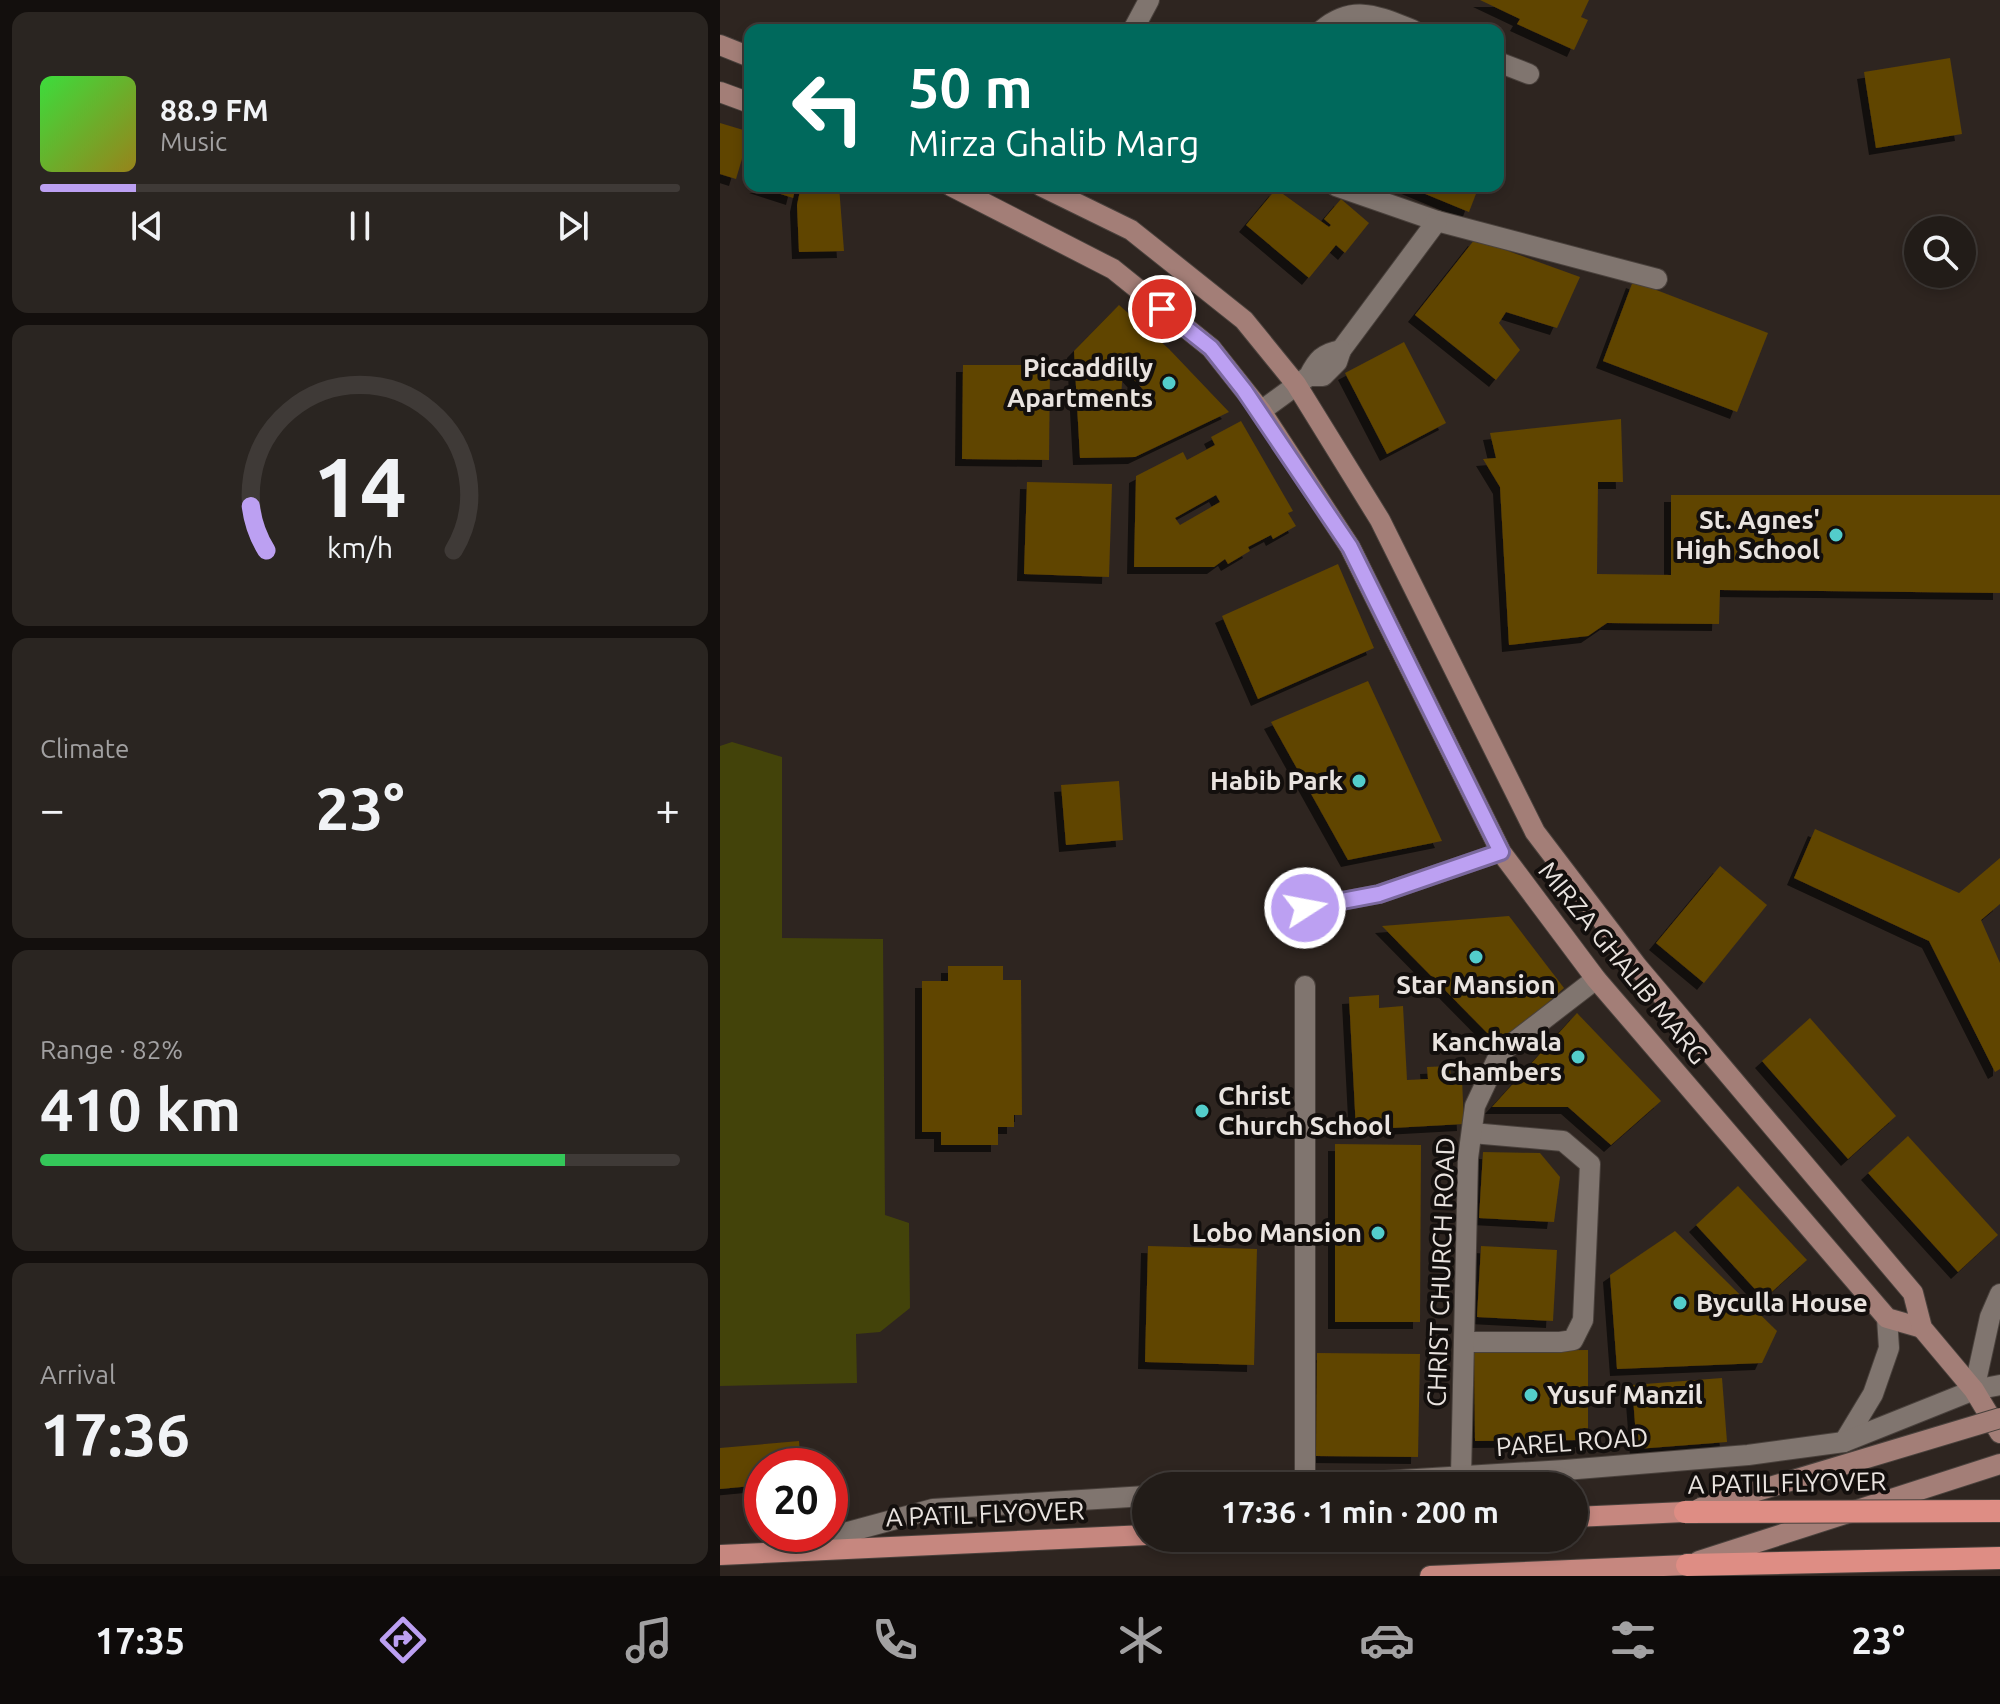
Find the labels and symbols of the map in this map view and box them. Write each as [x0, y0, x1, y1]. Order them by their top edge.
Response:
pin [1128, 275, 1196, 343]
place label: Piccaddilly Apartments [1007, 353, 1153, 412]
marker: Piccaddilly Apartments [1160, 374, 1178, 392]
place label: St. Agnes' High School [1675, 505, 1820, 564]
marker: St. Agnes' High School [1827, 526, 1845, 544]
place label: Habib Park [1210, 766, 1343, 795]
marker: Habib Park [1350, 772, 1368, 790]
street label: MIRZA GHALIB MARG [1533, 856, 1714, 1069]
position arrow [1263, 866, 1347, 950]
marker: Star Mansion [1467, 948, 1485, 966]
place label: Star Mansion [1396, 970, 1556, 999]
place label: Kanchwala Chambers [1431, 1027, 1562, 1086]
marker: Kanchwala Chambers [1569, 1048, 1587, 1066]
place label: Christ Church School [1218, 1081, 1392, 1140]
marker: Christ Church School [1193, 1102, 1211, 1120]
street label: CHRIST CHURCH ROAD [1421, 1136, 1460, 1407]
place label: Lobo Mansion [1192, 1218, 1362, 1247]
marker: Lobo Mansion [1369, 1224, 1387, 1242]
place label: Byculla House [1696, 1288, 1868, 1317]
marker: Byculla House [1671, 1294, 1689, 1312]
place label: Yusuf Manzil [1547, 1380, 1703, 1409]
marker: Yusuf Manzil [1522, 1386, 1540, 1404]
street label: PAREL ROAD [1495, 1422, 1649, 1461]
speed limit sign: 20 [744, 1448, 848, 1552]
street label: A PATIL FLYOVER [1687, 1466, 1887, 1499]
street label: A PATIL FLYOVER [885, 1496, 1085, 1531]

